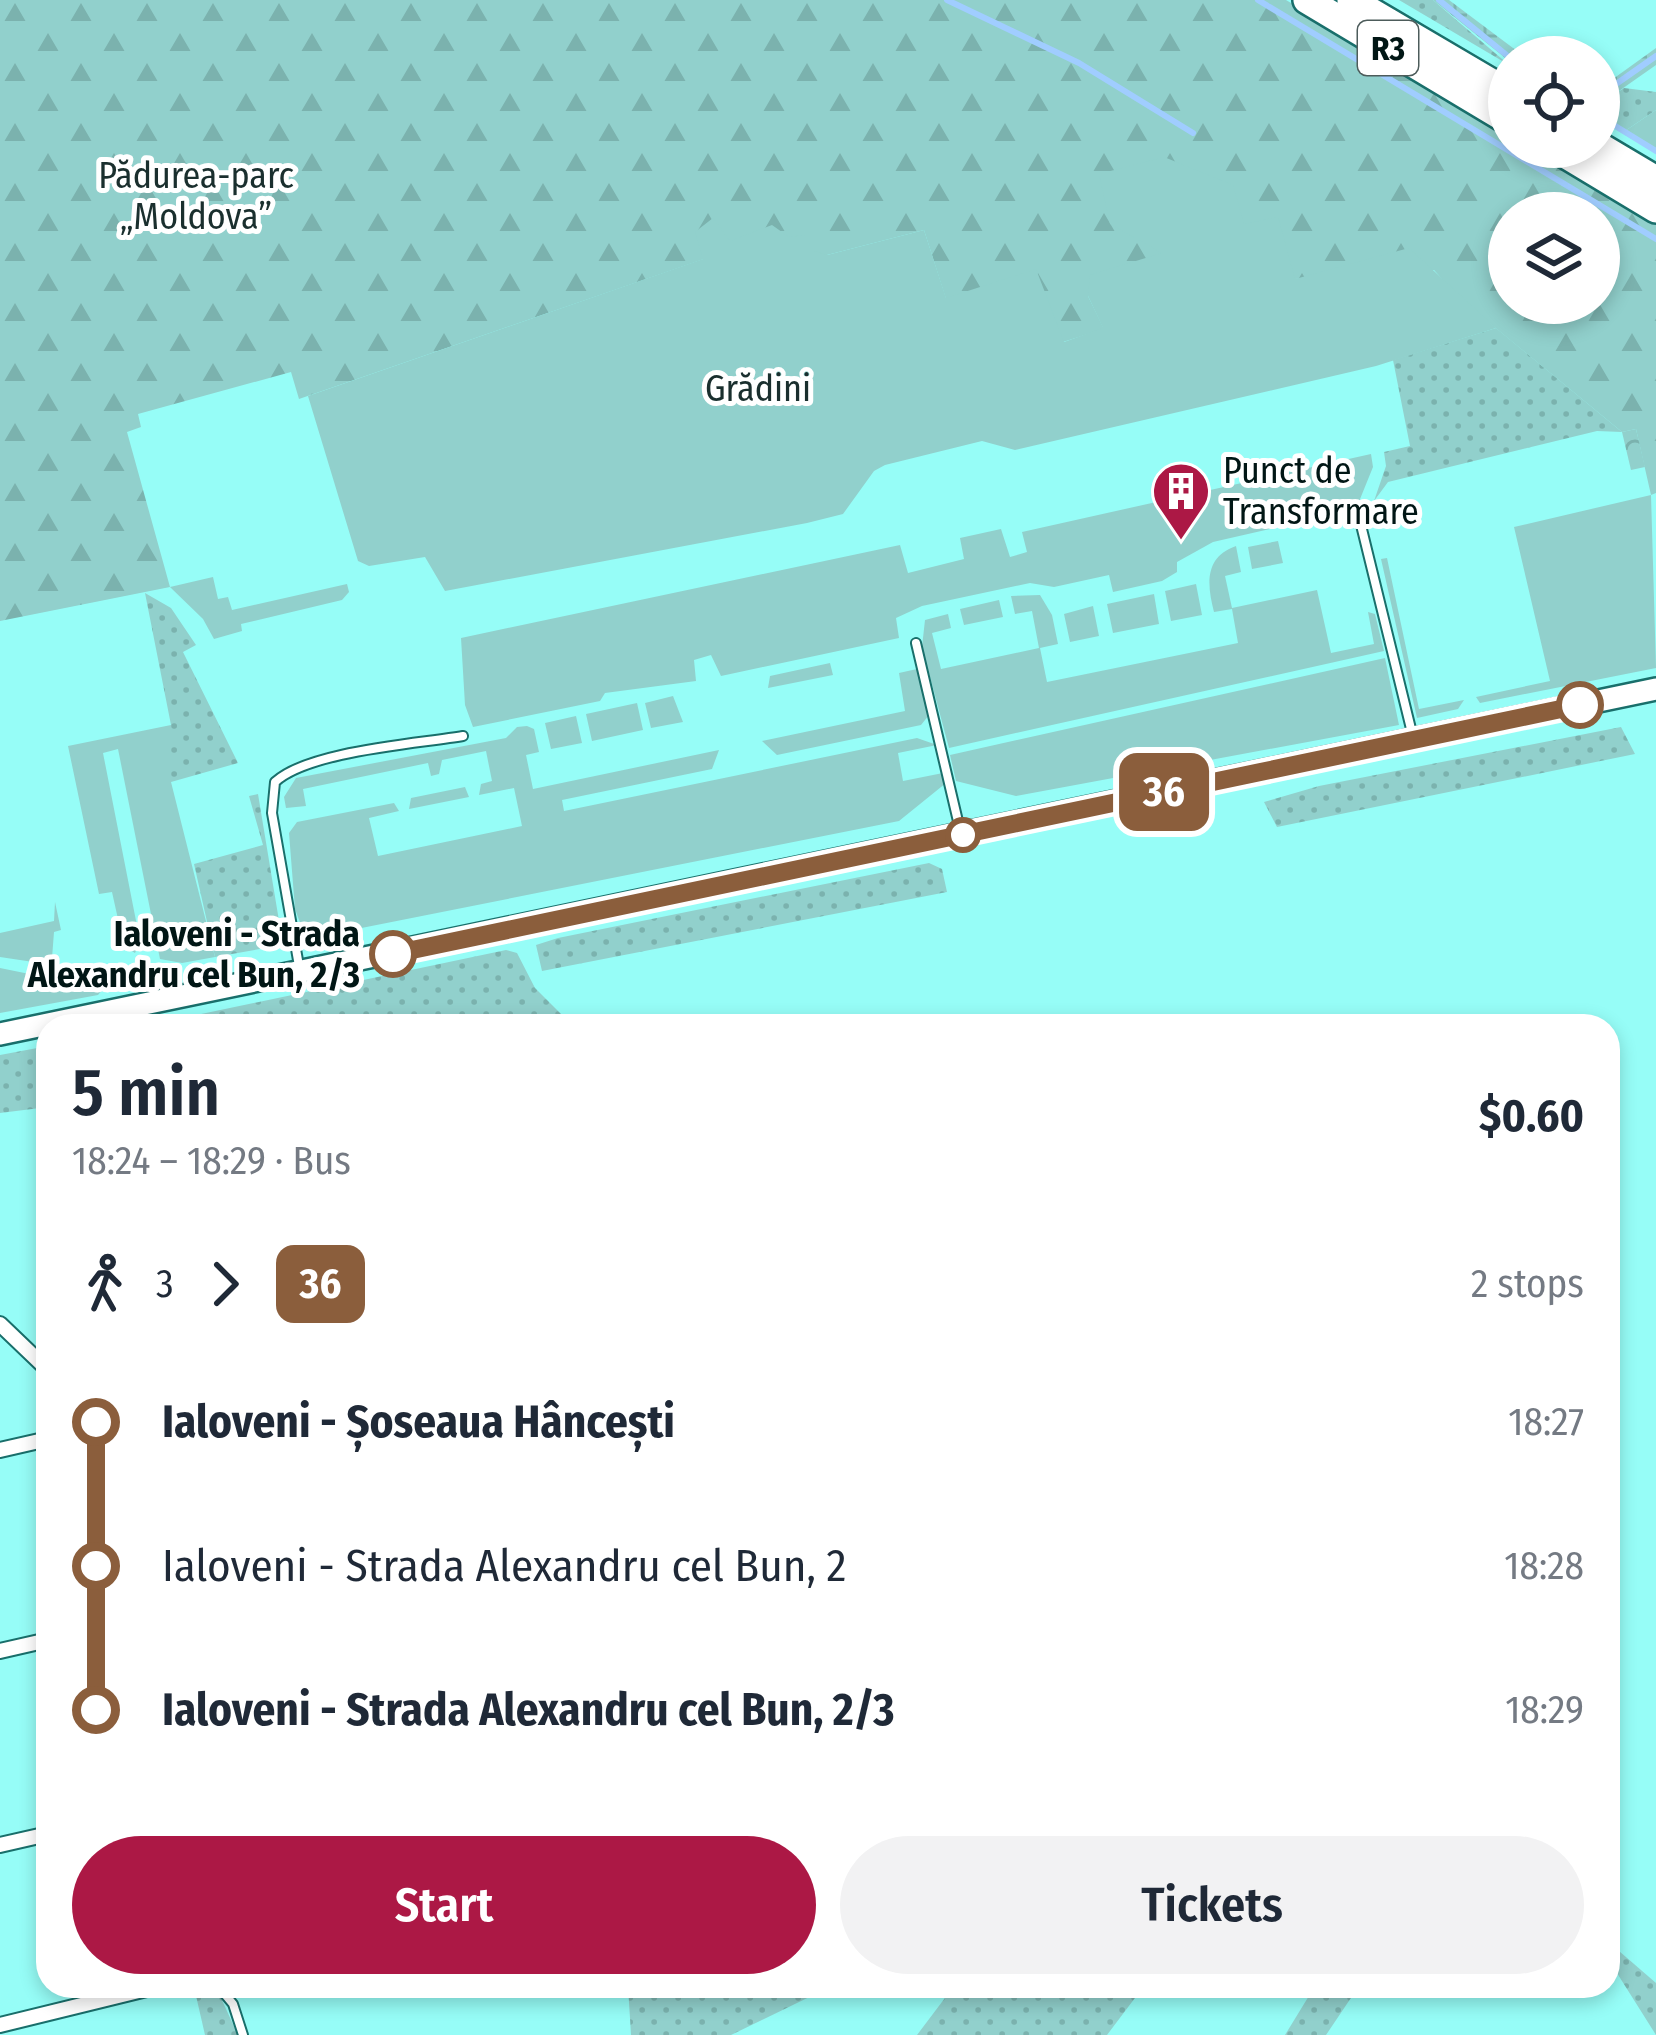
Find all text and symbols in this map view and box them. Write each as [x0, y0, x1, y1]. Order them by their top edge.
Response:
road number: R3 [1358, 21, 1418, 75]
map controls [1488, 36, 1620, 324]
button: locate [1488, 36, 1620, 168]
park label: Pădurea-parc „Moldova” [98, 154, 294, 239]
button: layers [1488, 192, 1620, 324]
park label: Grădini [705, 367, 811, 411]
place label: Punct de Transformare [1223, 449, 1419, 534]
building icon: Punct de Transformare [1150, 460, 1212, 542]
unlabelled marker [1558, 683, 1602, 727]
line badge: 36 [1110, 753, 1218, 831]
text: 36 [1143, 767, 1185, 817]
unlabelled marker [947, 819, 979, 851]
place label: Ialoveni - Strada Alexandru cel Bun, 2/3 [27, 912, 360, 997]
marker: Ialoveni - Strada Alexandru cel Bun, 2/3 [371, 932, 415, 976]
text: 5 min [72, 1053, 220, 1132]
text: $0.60 [1479, 1089, 1584, 1143]
text: 18:24 – 18:29 · Bus [72, 1138, 351, 1184]
icon: walk [72, 1251, 138, 1317]
icon: forward [192, 1251, 258, 1317]
text: 36 [300, 1259, 341, 1309]
text: 3 [156, 1261, 174, 1307]
text: 2 stops [1471, 1261, 1584, 1307]
text: Ialoveni - Șoseaua Hâncești [162, 1395, 675, 1449]
text: 18:27 [1508, 1399, 1584, 1445]
text: Ialoveni - Strada Alexandru cel Bun, 2 [162, 1539, 846, 1593]
text: 18:28 [1504, 1543, 1584, 1589]
text: Ialoveni - Strada Alexandru cel Bun, 2/3 [162, 1683, 895, 1737]
text: 18:29 [1505, 1687, 1584, 1733]
button: Start [72, 1836, 816, 1974]
button: Tickets [840, 1836, 1584, 1974]

